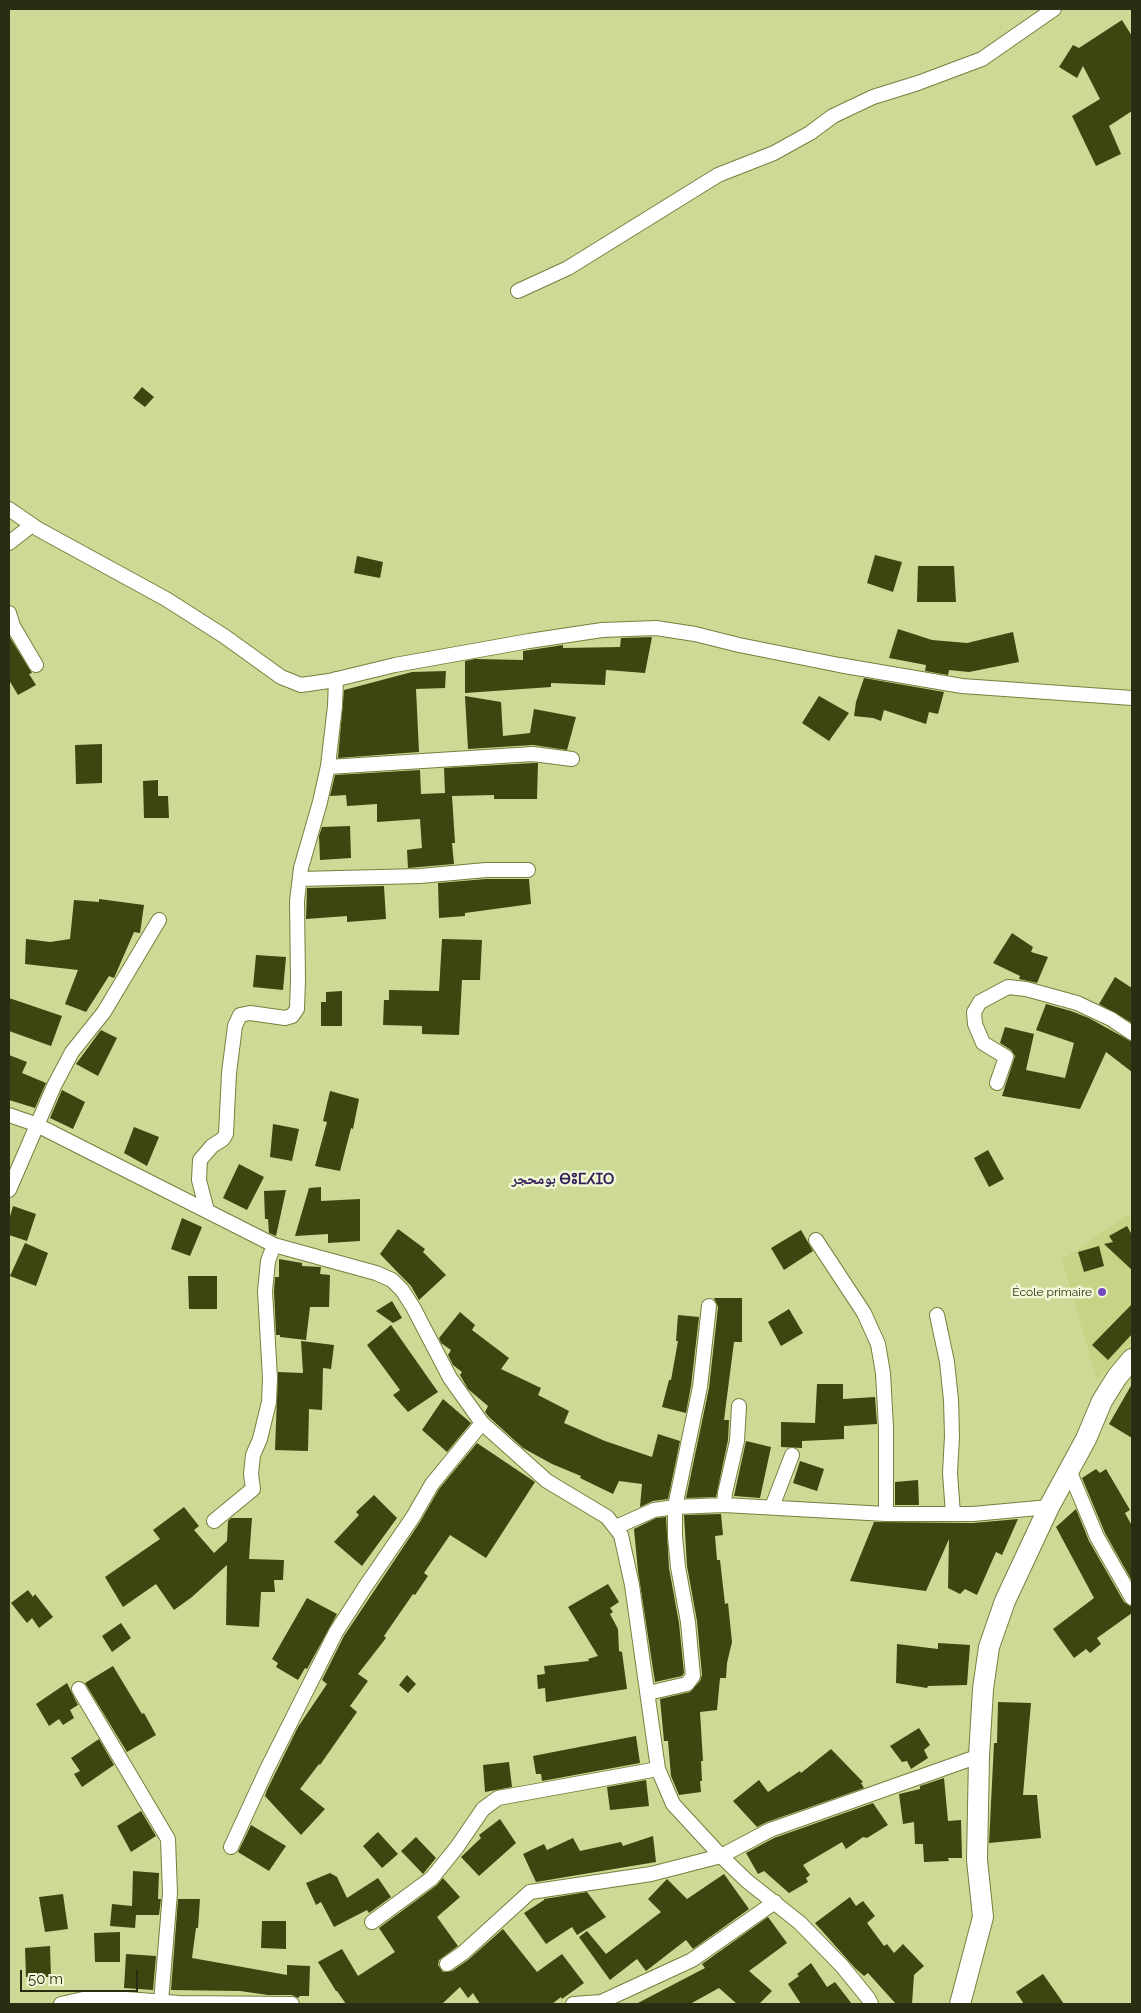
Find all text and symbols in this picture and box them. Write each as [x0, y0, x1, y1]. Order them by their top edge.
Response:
district label: بومحجر ⴱⵓⵎⵃⵊⵔ [512, 1170, 614, 1188]
place label: École primaire [1012, 1285, 1092, 1299]
marker: École primaire [1096, 1286, 1108, 1298]
scale bar [22, 1960, 140, 1992]
text: 50 m [28, 1970, 63, 1988]

